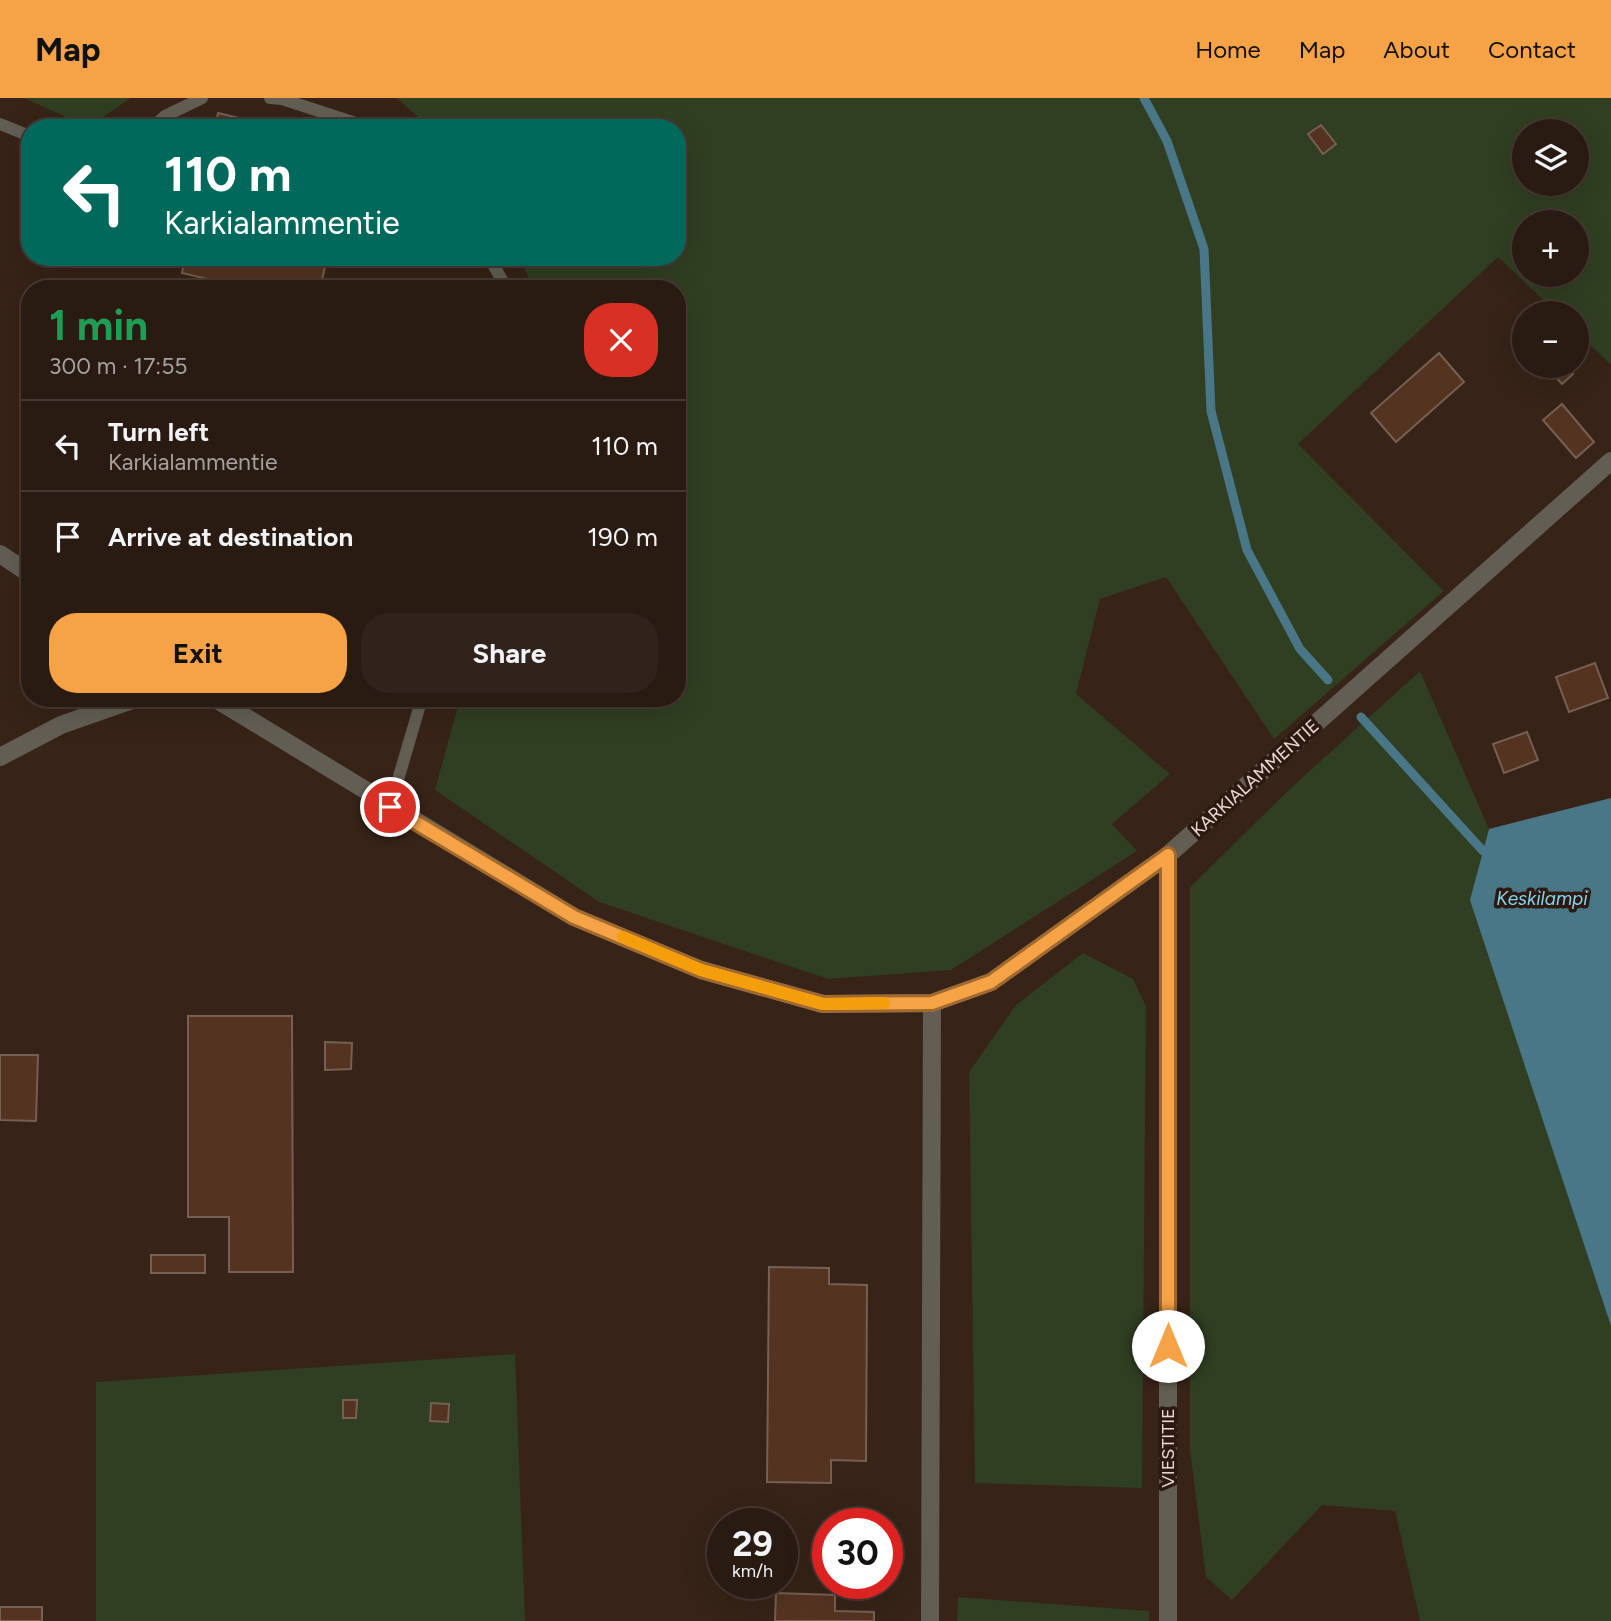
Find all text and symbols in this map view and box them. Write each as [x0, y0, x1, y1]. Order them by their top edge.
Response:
text: Map [35, 30, 101, 69]
text: Home [1195, 35, 1261, 64]
text: Map [1299, 35, 1345, 64]
text: About [1383, 35, 1450, 64]
text: Contact [1488, 35, 1576, 64]
map controls [1512, 119, 1589, 378]
button: layers [1512, 119, 1589, 196]
text: 110 m [164, 144, 292, 203]
icon: left [49, 147, 140, 238]
text: Karkialammentie [164, 204, 400, 242]
button: + [1512, 210, 1589, 287]
text: 1 min [49, 300, 148, 351]
button: − [1512, 301, 1589, 378]
button: close [584, 303, 658, 377]
text: 300 m · 17:55 [49, 352, 188, 380]
text: Turn left [108, 416, 209, 448]
icon: left [49, 427, 87, 465]
text: 110 m [591, 430, 658, 462]
text: Karkialammentie [108, 448, 277, 476]
icon: arrive [49, 518, 87, 556]
text: Arrive at destination [108, 521, 353, 553]
text: 190 m [587, 521, 658, 553]
button: Exit [49, 613, 347, 693]
button: Share [361, 613, 658, 693]
street label: KARKIALAMMENTIE [1186, 715, 1324, 841]
pin [360, 777, 420, 837]
icon: arrive [371, 788, 409, 826]
water label: Keskilampi [1496, 887, 1588, 910]
position arrow [1131, 1309, 1205, 1383]
street label: VIESTITIE [1157, 1408, 1179, 1488]
speed limit sign: 30 [812, 1508, 903, 1599]
text: 29 [732, 1523, 773, 1565]
text: km/h [732, 1560, 773, 1582]

